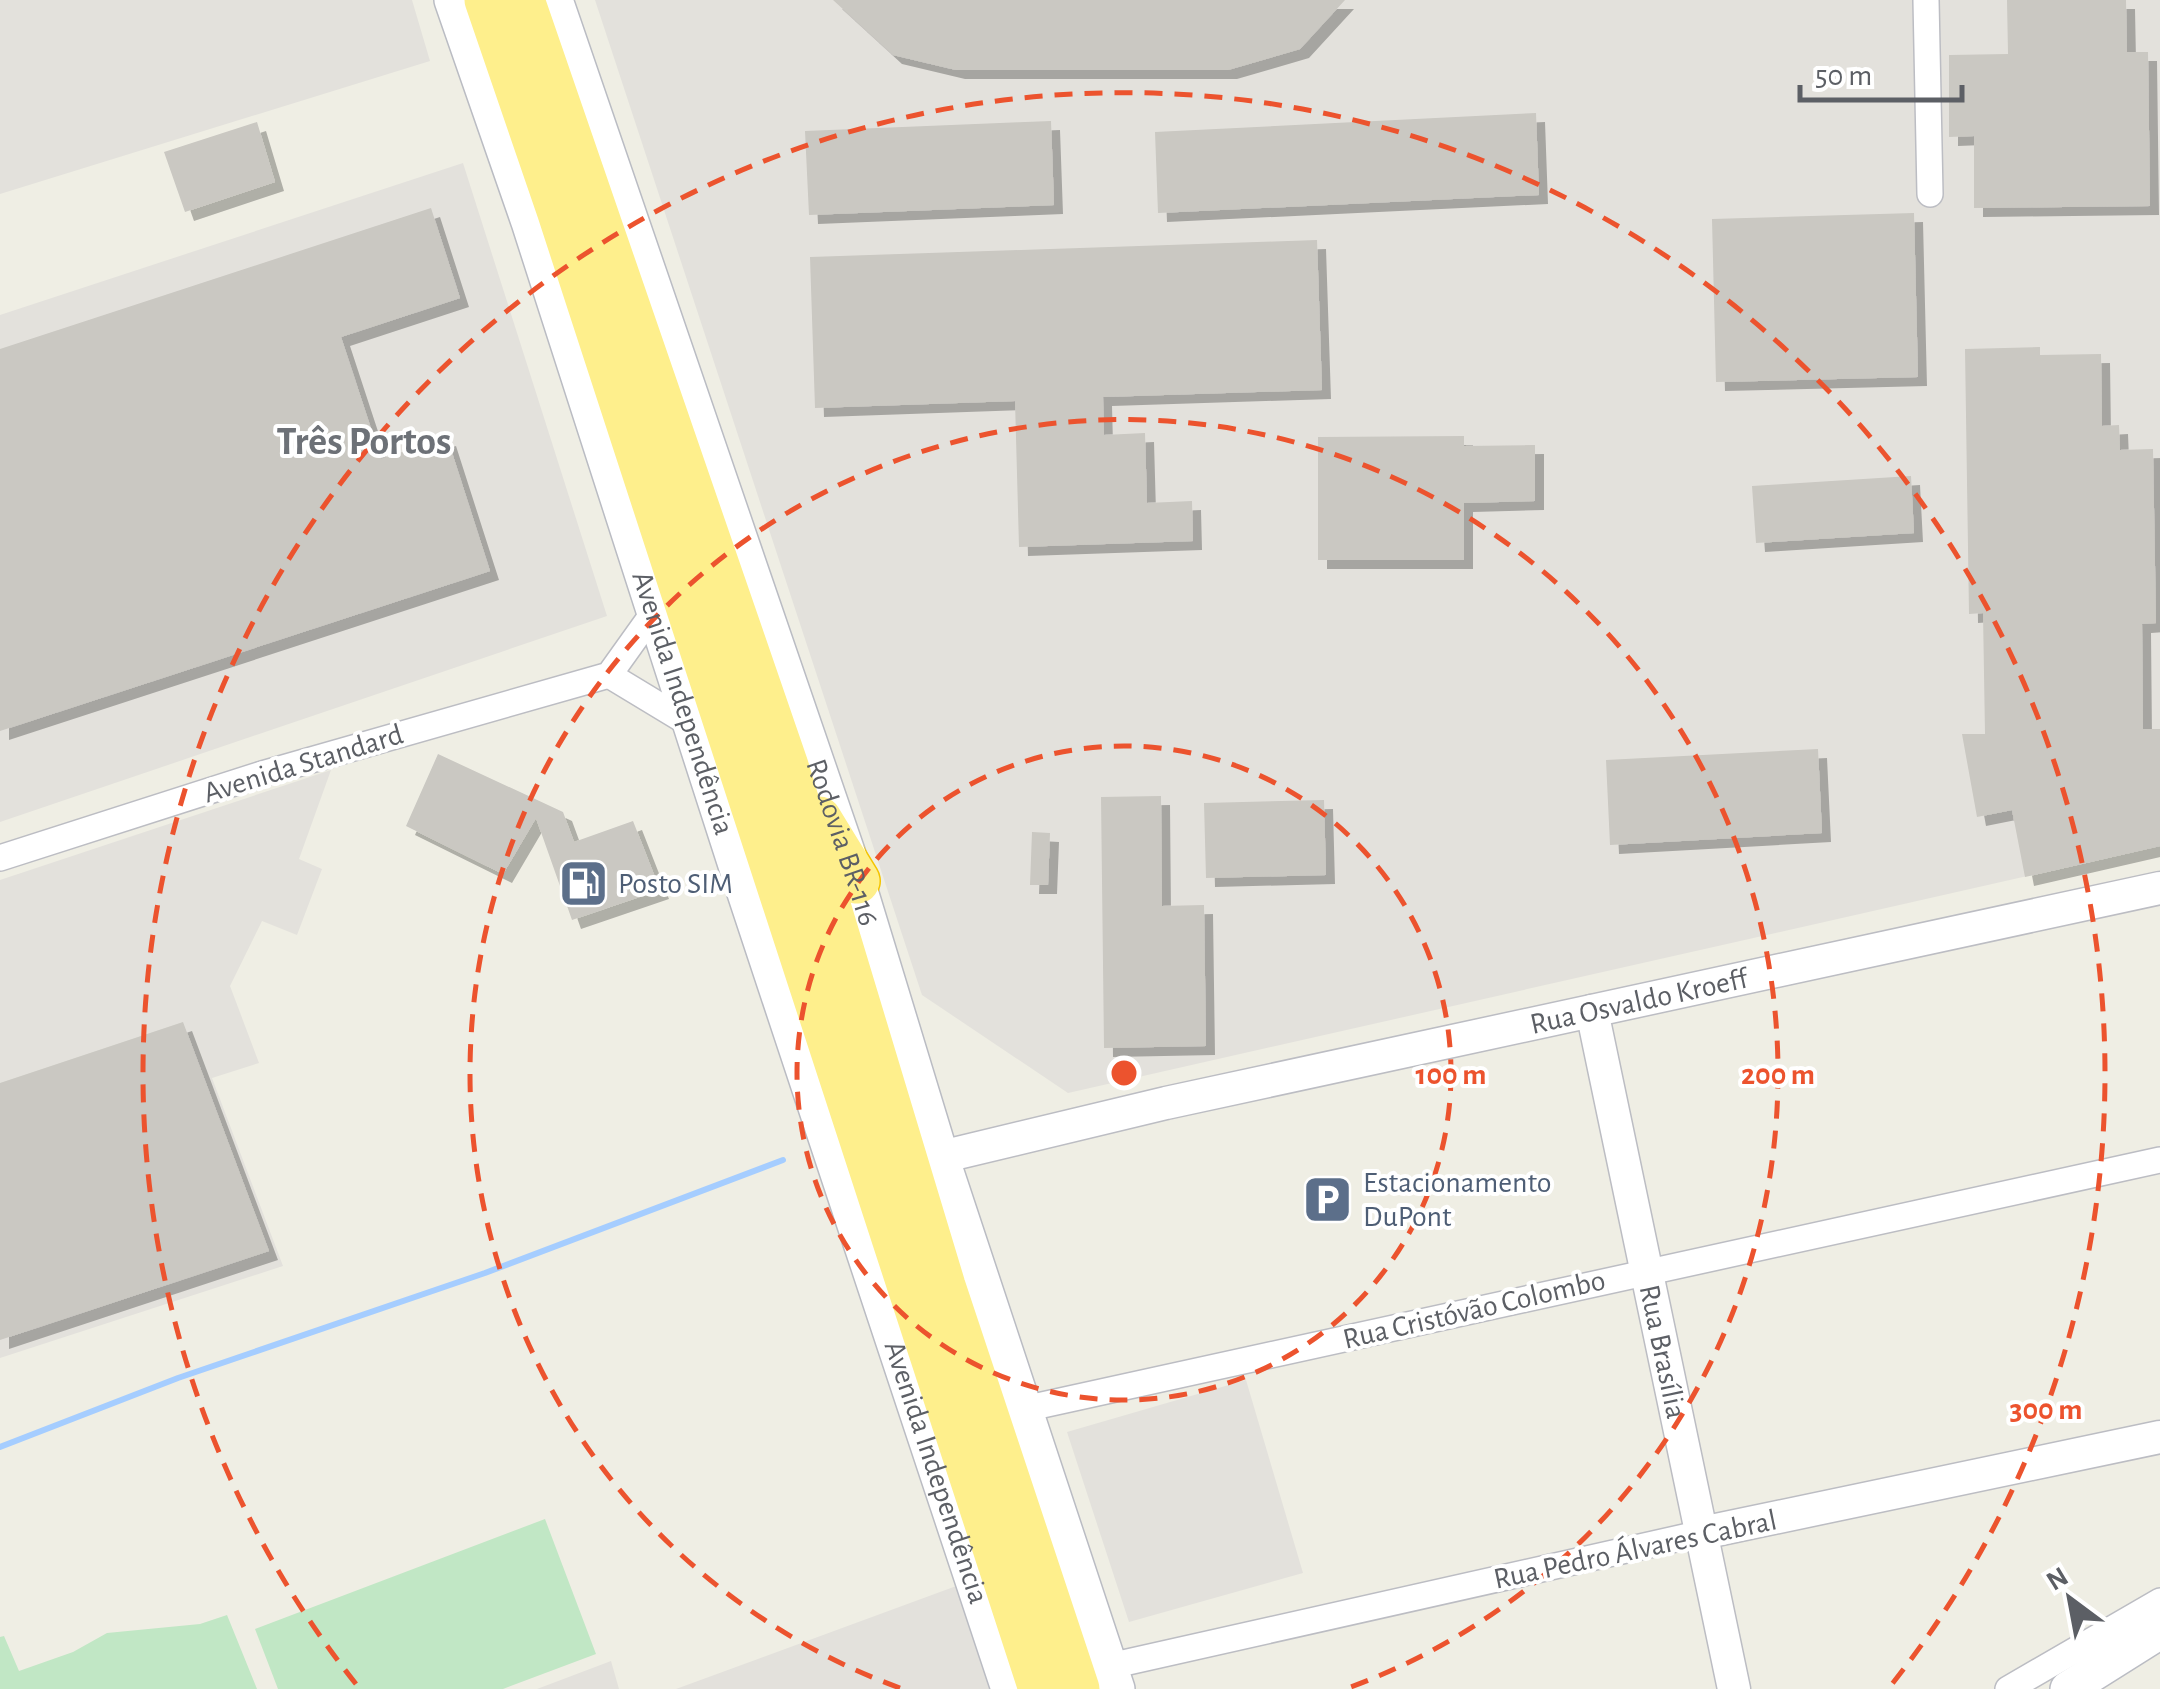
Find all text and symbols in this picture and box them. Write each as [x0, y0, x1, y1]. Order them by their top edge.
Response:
scale bar [1800, 40, 1962, 102]
text: 50 m [1815, 61, 1872, 91]
district label: Três Portos [277, 422, 451, 462]
street label: Avenida Independência [626, 568, 739, 838]
street label: Avenida Standard [200, 719, 407, 809]
street label: Rodovia BR-116 [800, 755, 884, 929]
fuel station icon: Posto SIM [557, 857, 609, 909]
place label: Posto SIM [618, 869, 733, 899]
street label: Rua Osvaldo Kroeff [1527, 963, 1752, 1040]
centre of rings [1106, 1055, 1142, 1091]
text: 100 m [1416, 1060, 1486, 1090]
text: 200 m [1741, 1060, 1815, 1090]
place label: Estacionamento DuPont [1363, 1168, 1551, 1232]
parking icon: Estacionamento DuPont [1302, 1173, 1354, 1225]
street label: Rua Cristóvão Colombo [1340, 1265, 1608, 1355]
street label: Rua Brasília [1634, 1282, 1691, 1422]
street label: Avenida Independência [879, 1337, 994, 1608]
text: 300 m [2010, 1395, 2082, 1425]
street label: Rua Pedro Álvares Cabral [1491, 1503, 1779, 1595]
north arrow [2020, 1549, 2120, 1649]
text: N [2042, 1562, 2073, 1597]

